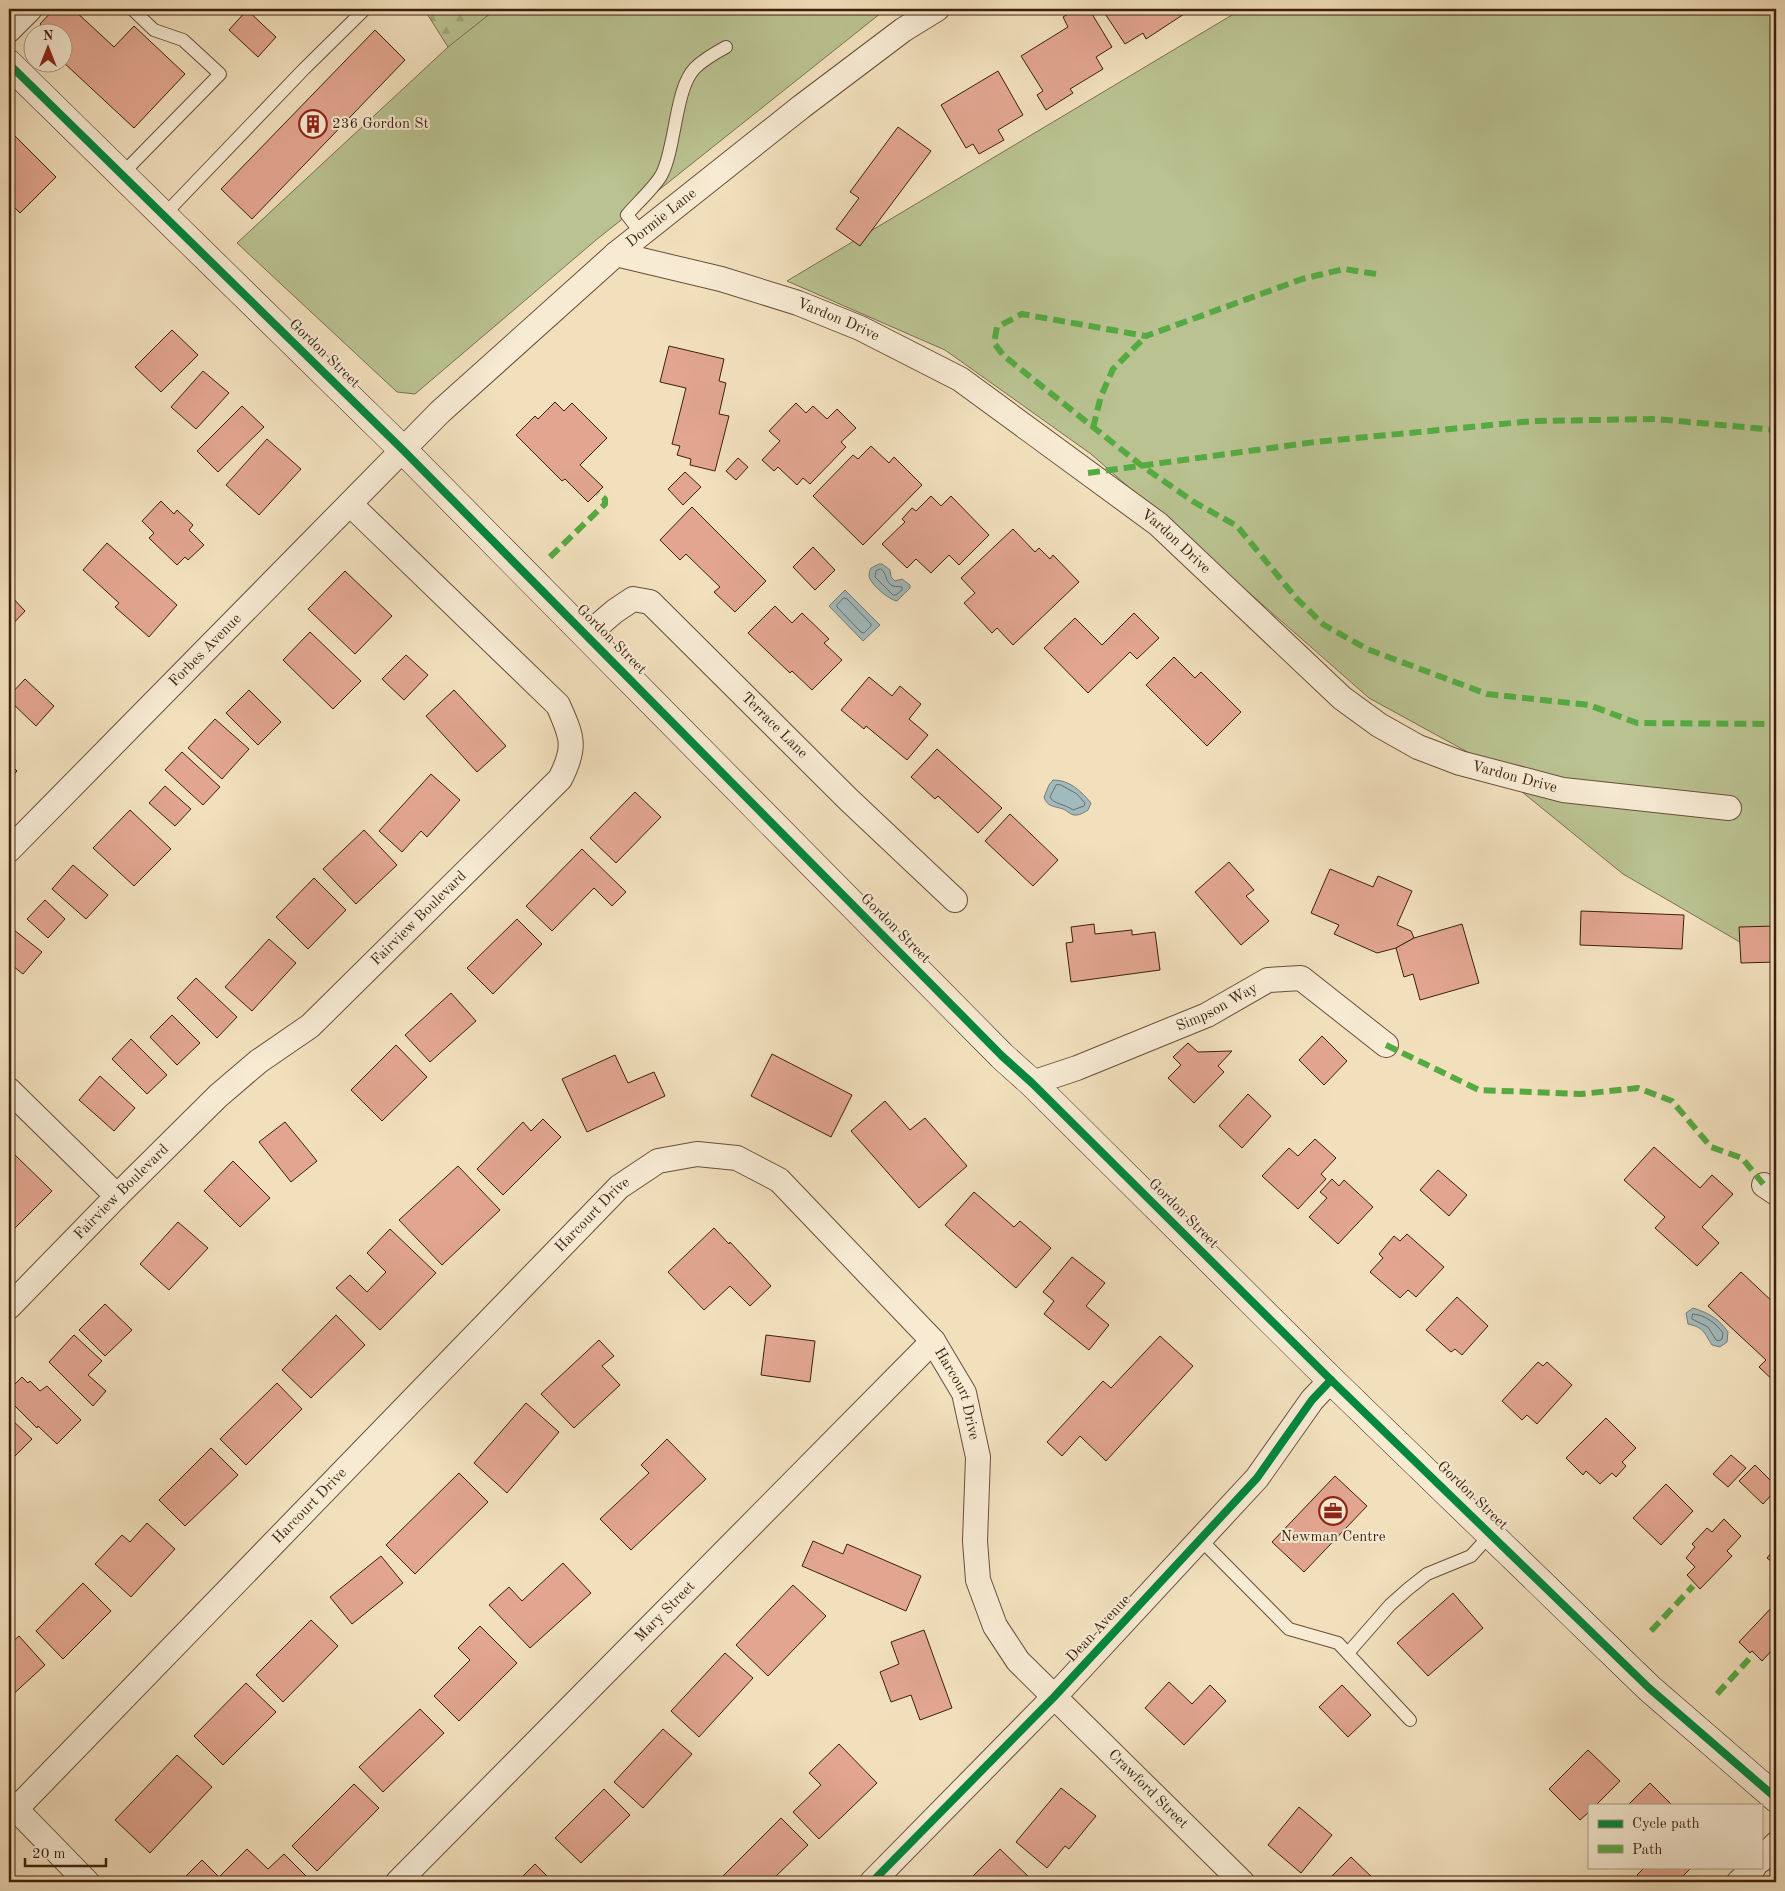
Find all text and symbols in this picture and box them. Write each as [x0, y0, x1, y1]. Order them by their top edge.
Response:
north arrow [22, 22, 72, 72]
text: N [43, 29, 54, 43]
building icon: 236 Gordon St [298, 109, 328, 139]
place label: 236 Gordon St [332, 117, 429, 132]
street label: Dormie Lane [623, 186, 699, 250]
street label: Vardon Drive [795, 296, 882, 344]
street label: Gordon Street [286, 317, 362, 391]
street label: Vardon Drive [1138, 507, 1213, 577]
street label: Gordon Street [573, 602, 649, 678]
street label: Forbes Avenue [166, 611, 244, 690]
street label: Terrace Lane [738, 690, 810, 761]
street label: Vardon Drive [1470, 759, 1559, 796]
street label: Fairview Boulevard [368, 868, 470, 968]
street label: Gordon Street [857, 891, 933, 967]
street label: Simpson Way [1174, 980, 1260, 1034]
street label: Fairview Boulevard [72, 1141, 172, 1242]
street label: Harcourt Drive [552, 1174, 633, 1255]
street label: Gordon Street [1145, 1176, 1221, 1252]
street label: Harcourt Drive [931, 1345, 982, 1441]
street label: Gordon Street [1434, 1459, 1510, 1533]
street label: Harcourt Drive [270, 1465, 350, 1547]
office icon: Newman Centre [1318, 1496, 1348, 1526]
place label: Newman Centre [1280, 1530, 1386, 1545]
street label: Mary Street [632, 1579, 698, 1645]
street label: Dean Avenue [1064, 1592, 1134, 1666]
street label: Crawford Street [1105, 1747, 1191, 1832]
legend [1588, 1804, 1762, 1868]
text: Cycle path [1632, 1817, 1700, 1832]
scale bar [25, 1836, 106, 1868]
text: Path [1632, 1843, 1662, 1858]
text: 20 m [32, 1847, 66, 1862]

